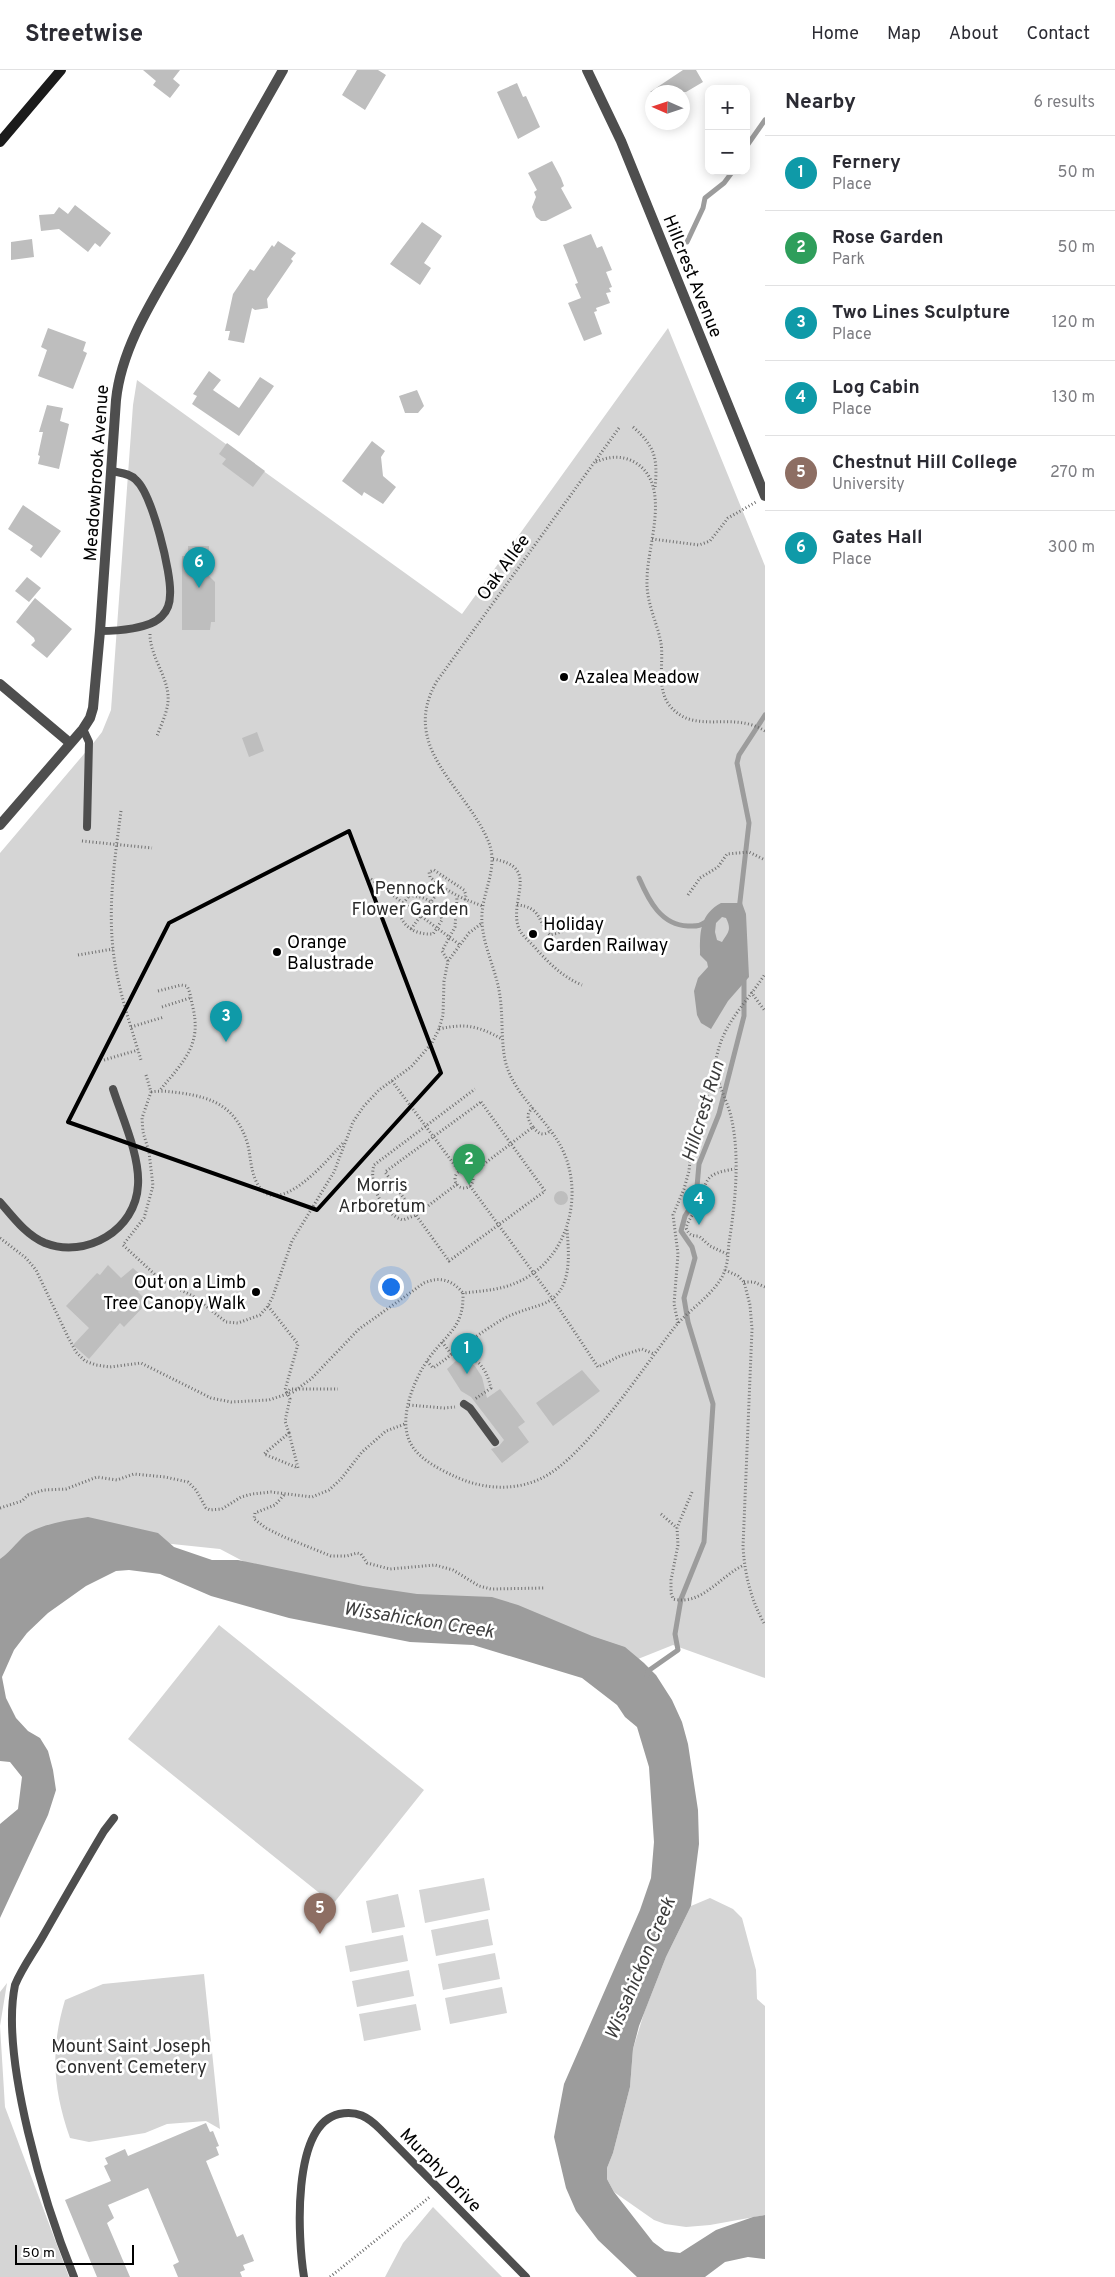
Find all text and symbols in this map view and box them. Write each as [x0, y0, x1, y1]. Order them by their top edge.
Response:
text: Streetwise [25, 20, 143, 50]
text: Home [811, 23, 859, 46]
text: Map [887, 23, 921, 46]
text: About [949, 23, 998, 46]
text: Contact [1026, 23, 1090, 46]
north arrow [645, 85, 690, 130]
map controls [705, 85, 750, 175]
button: + [705, 85, 750, 130]
text: Nearby [785, 89, 856, 116]
text: 6 results [1033, 93, 1095, 113]
button: − [705, 130, 750, 175]
text: Fernery [832, 151, 901, 175]
text: 1 [798, 163, 804, 183]
text: 50 m [1058, 163, 1095, 183]
text: Place [832, 175, 872, 195]
street label: Hillcrest Avenue [657, 212, 727, 341]
text: Rose Garden [832, 226, 944, 250]
text: 2 [796, 238, 806, 258]
text: 50 m [1058, 238, 1095, 258]
text: Park [832, 250, 865, 270]
text: Two Lines Sculpture [832, 301, 1010, 325]
text: 3 [796, 313, 806, 333]
text: 120 m [1052, 313, 1095, 333]
text: Place [832, 325, 872, 345]
text: Log Cabin [832, 376, 920, 400]
street label: Meadowbrook Avenue [80, 384, 115, 562]
text: 4 [796, 388, 806, 408]
text: 130 m [1052, 388, 1095, 408]
text: Place [832, 400, 872, 420]
text: Chestnut Hill College [832, 451, 1017, 475]
text: 5 [796, 463, 806, 483]
text: 270 m [1050, 463, 1095, 483]
text: University [832, 475, 905, 495]
text: Gates Hall [832, 526, 923, 550]
street label: Oak Allée [472, 530, 536, 606]
text: 6 [796, 538, 806, 558]
text: 300 m [1048, 538, 1095, 558]
pin: 6 [183, 547, 215, 588]
text: Place [832, 550, 872, 570]
place label: Azalea Meadow [574, 667, 700, 690]
marker: Azalea Meadow [558, 671, 570, 683]
park label: Pennock Flower Garden [351, 878, 469, 922]
place label: Holiday Garden Railway [543, 914, 668, 958]
marker: Holiday Garden Railway [527, 928, 539, 940]
place label: Orange Balustrade [287, 932, 374, 976]
marker: Orange Balustrade [271, 946, 283, 958]
pin: 3 [210, 1001, 242, 1042]
water label: Hillcrest Run [677, 1057, 731, 1165]
pin: 2 [453, 1144, 485, 1185]
park label: Morris Arboretum [338, 1175, 426, 1219]
pin: 4 [683, 1184, 715, 1225]
place label: Out on a Limb Tree Canopy Walk [103, 1272, 246, 1316]
your location [378, 1274, 404, 1300]
marker: Out on a Limb Tree Canopy Walk [250, 1286, 262, 1298]
pin: 1 [451, 1333, 483, 1374]
water label: Wissahickon Creek [342, 1597, 496, 1645]
pin: 5 [304, 1893, 336, 1934]
water label: Wissahickon Creek [600, 1894, 682, 2043]
park label: Mount Saint Joseph Convent Cemetery [51, 2036, 211, 2080]
street label: Murphy Drive [394, 2124, 486, 2218]
scale bar [15, 2242, 134, 2265]
text: 50 m [22, 2245, 55, 2262]

